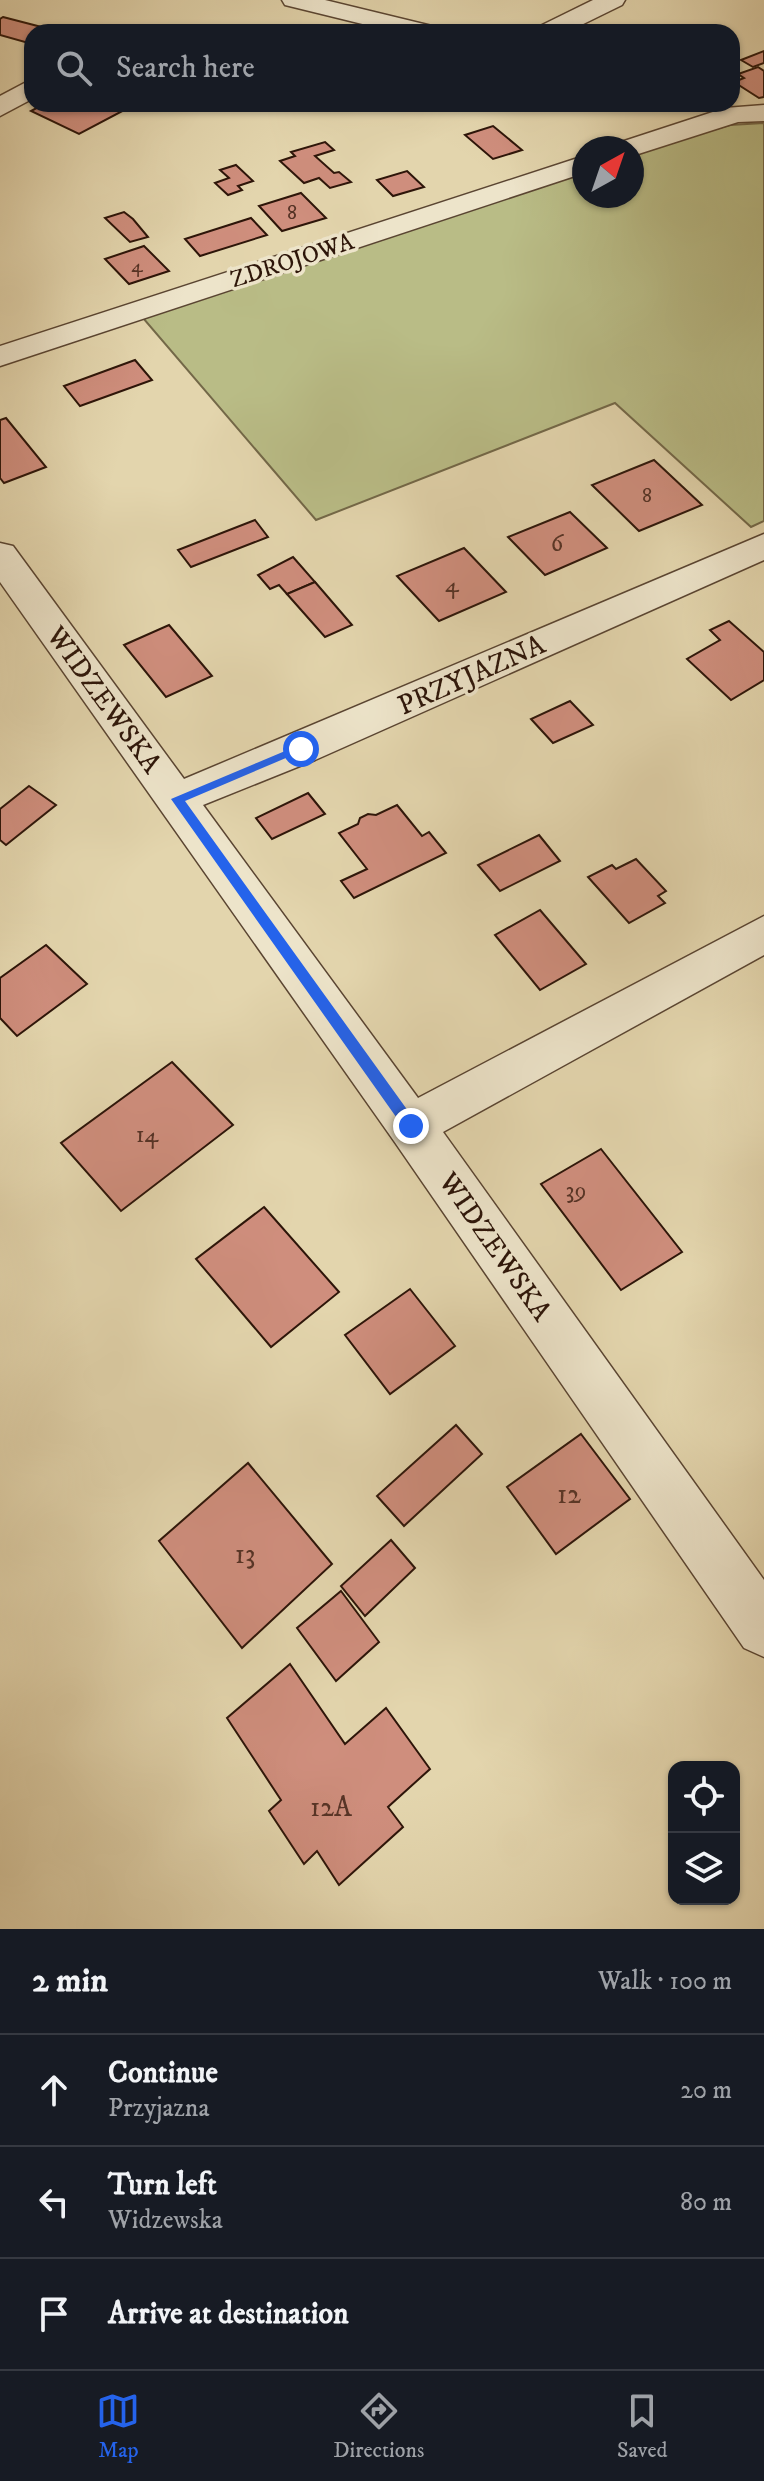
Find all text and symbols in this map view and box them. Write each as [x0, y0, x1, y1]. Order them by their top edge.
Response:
search box [24, 24, 740, 112]
icon: search [52, 46, 96, 90]
text: Search here [116, 50, 255, 87]
north arrow [572, 136, 644, 208]
house number: 8 [287, 201, 297, 226]
street label: ZDROJOWA [227, 227, 359, 295]
house number: 4 [131, 254, 143, 279]
house number: 8 [642, 484, 652, 509]
house number: 6 [551, 529, 565, 559]
house number: 4 [445, 570, 460, 600]
street label: WIDZEWSKA [38, 619, 170, 781]
street label: PRZYJAZNA [392, 627, 552, 723]
route start [283, 731, 319, 767]
route end [393, 1108, 429, 1144]
house number: 14 [136, 1120, 159, 1150]
street label: WIDZEWSKA [430, 1165, 560, 1329]
house number: 39 [566, 1176, 586, 1206]
house number: 12 [557, 1477, 581, 1512]
house number: 13 [235, 1537, 255, 1572]
map controls [668, 1761, 740, 1905]
button: locate [668, 1761, 740, 1833]
house number: 12A [310, 1790, 353, 1825]
button: layers [668, 1833, 740, 1905]
text: 2 min [32, 1960, 108, 2002]
text: Walk · 100 m [598, 1965, 732, 1998]
text: Continue [108, 2055, 218, 2092]
icon: ahead [32, 2068, 76, 2112]
text: 20 m [680, 2074, 732, 2107]
text: Przyjazna [108, 2092, 210, 2125]
text: Turn left [108, 2167, 217, 2204]
icon: left [32, 2180, 76, 2224]
text: 80 m [680, 2186, 732, 2219]
text: Widzewska [108, 2204, 223, 2237]
icon: arrive [32, 2292, 76, 2336]
text: Arrive at destination [108, 2296, 349, 2333]
tab: Map [96, 2389, 140, 2464]
tab: Directions [333, 2389, 424, 2464]
tab: Saved [617, 2389, 668, 2464]

